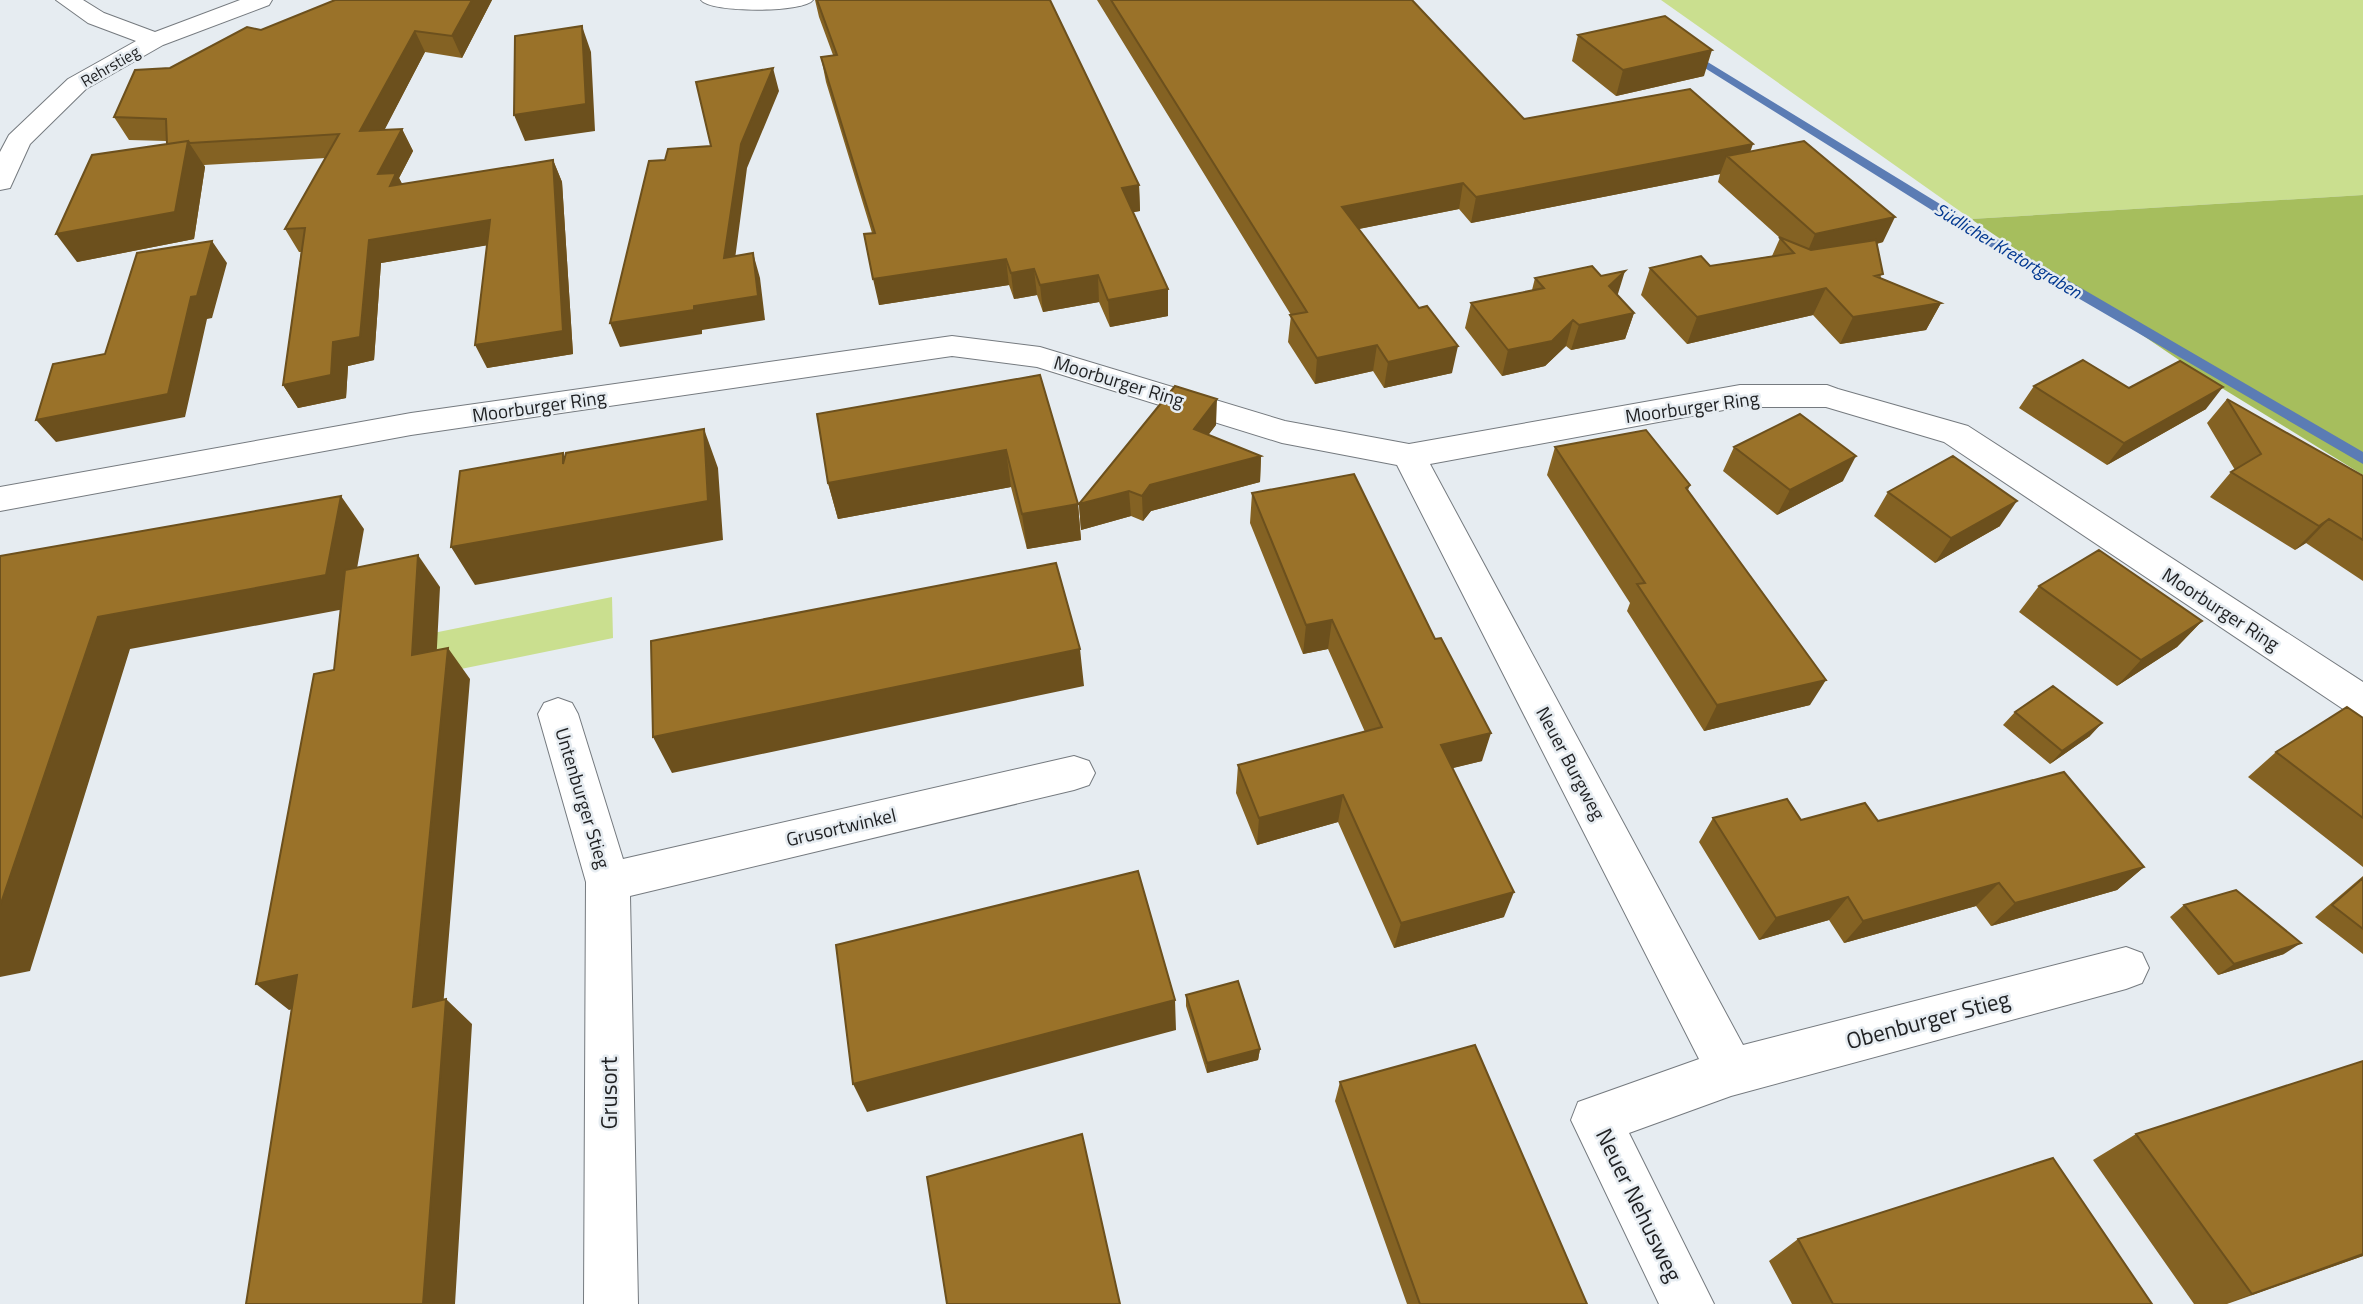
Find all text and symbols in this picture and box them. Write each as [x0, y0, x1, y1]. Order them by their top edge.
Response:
street label: Rehrstieg [76, 39, 144, 93]
water label: Südlicher Kretortgraben [1930, 196, 2088, 306]
street label: Moorburger Ring [1050, 347, 1188, 414]
street label: Moorburger Ring [470, 382, 608, 429]
street label: Moorburger Ring [1623, 383, 1761, 430]
street label: Moorburger Ring [2157, 560, 2286, 658]
street label: Neuer Burgweg [1529, 701, 1614, 825]
street label: Untenburger Stieg [548, 724, 619, 872]
street label: Grusortwinkel [783, 800, 899, 853]
street label: Obenburger Stieg [1842, 981, 2014, 1058]
street label: Grusort [591, 1056, 626, 1130]
street label: Neuer Nehusweg [1587, 1122, 1692, 1288]

